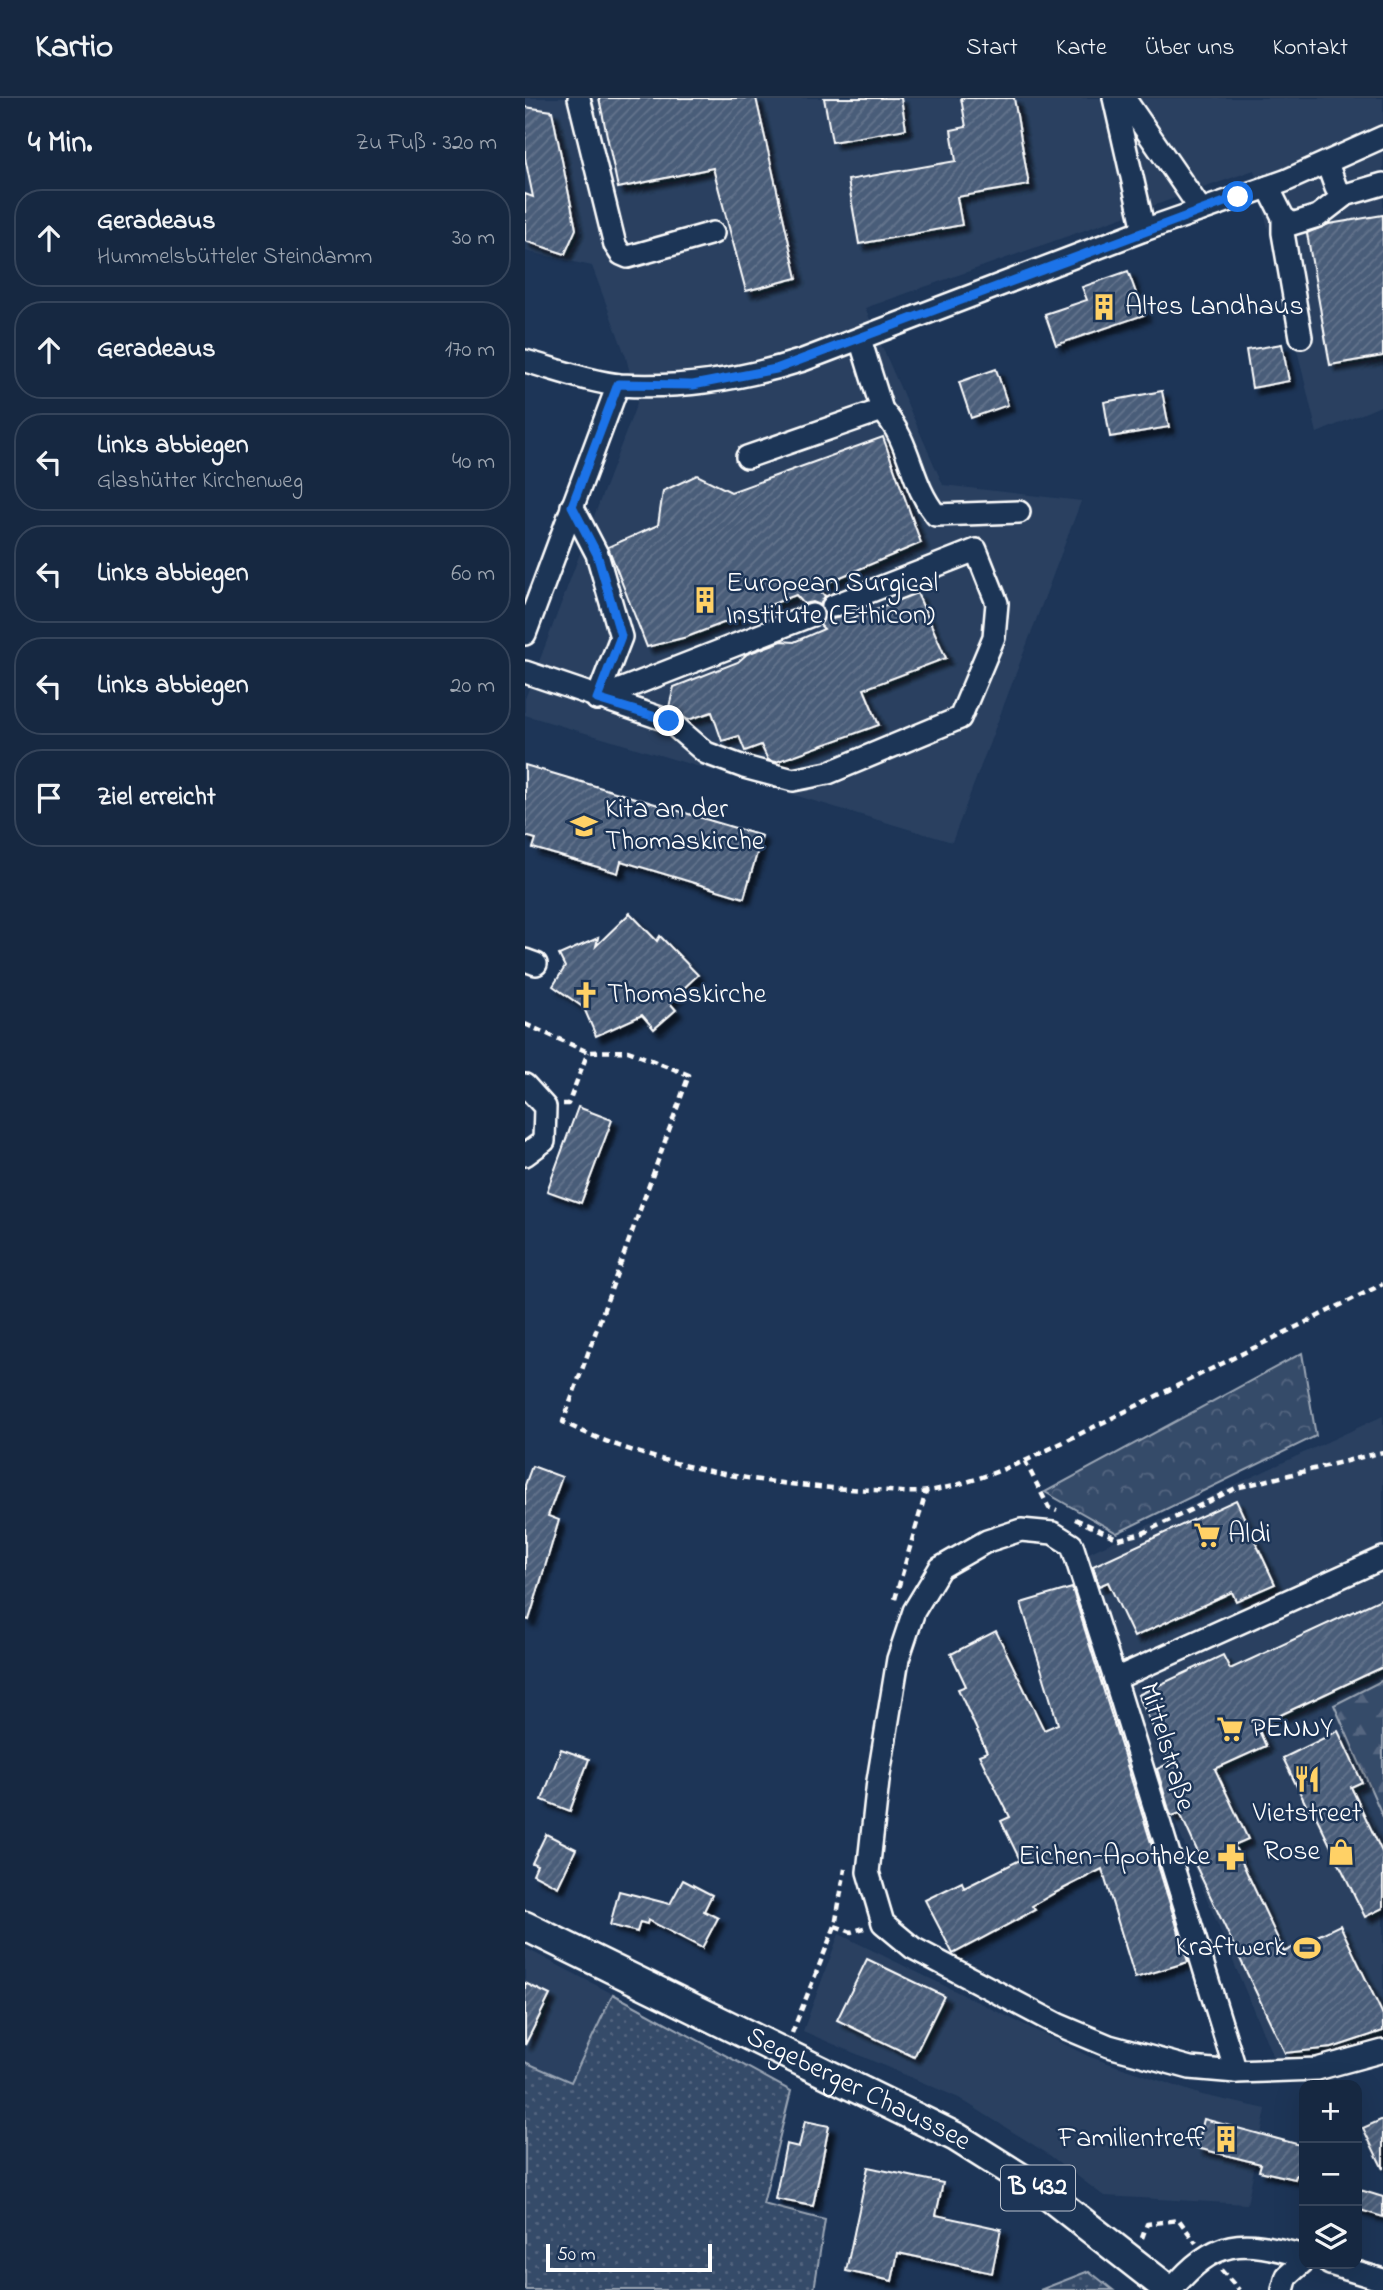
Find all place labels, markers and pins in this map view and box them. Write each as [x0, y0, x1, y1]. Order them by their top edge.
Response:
place label: Altes Landhaus [1125, 287, 1304, 328]
building icon: Altes Landhaus [1089, 292, 1119, 322]
place label: European Surgical Institute (Ethicon) [726, 564, 938, 637]
building icon: European Surgical Institute (Ethicon) [690, 585, 720, 615]
place label: Kita an der Thomaskirche [605, 790, 765, 863]
school or university icon: Kita an der Thomaskirche [569, 811, 599, 841]
place label: Thomaskirche [607, 975, 767, 1016]
church icon: Thomaskirche [571, 980, 601, 1010]
place label: Aldi [1228, 1515, 1271, 1556]
supermarket icon: Aldi [1192, 1520, 1222, 1550]
place label: PENNY [1251, 1709, 1333, 1750]
supermarket icon: PENNY [1215, 1714, 1245, 1744]
restaurant icon: Vietstreet [1292, 1764, 1322, 1794]
place label: Vietstreet [1252, 1794, 1361, 1835]
place label: Rose [1263, 1832, 1320, 1873]
place label: Eichen-Apotheke [1018, 1837, 1210, 1878]
shop icon: Rose [1326, 1837, 1356, 1867]
pharmacy icon: Eichen-Apotheke [1216, 1842, 1246, 1872]
place label: Kraftwerk [1175, 1928, 1287, 1969]
sports icon: Kraftwerk [1292, 1933, 1322, 1963]
place label: Familientreff [1057, 2119, 1206, 2160]
building icon: Familientreff [1211, 2124, 1241, 2154]

